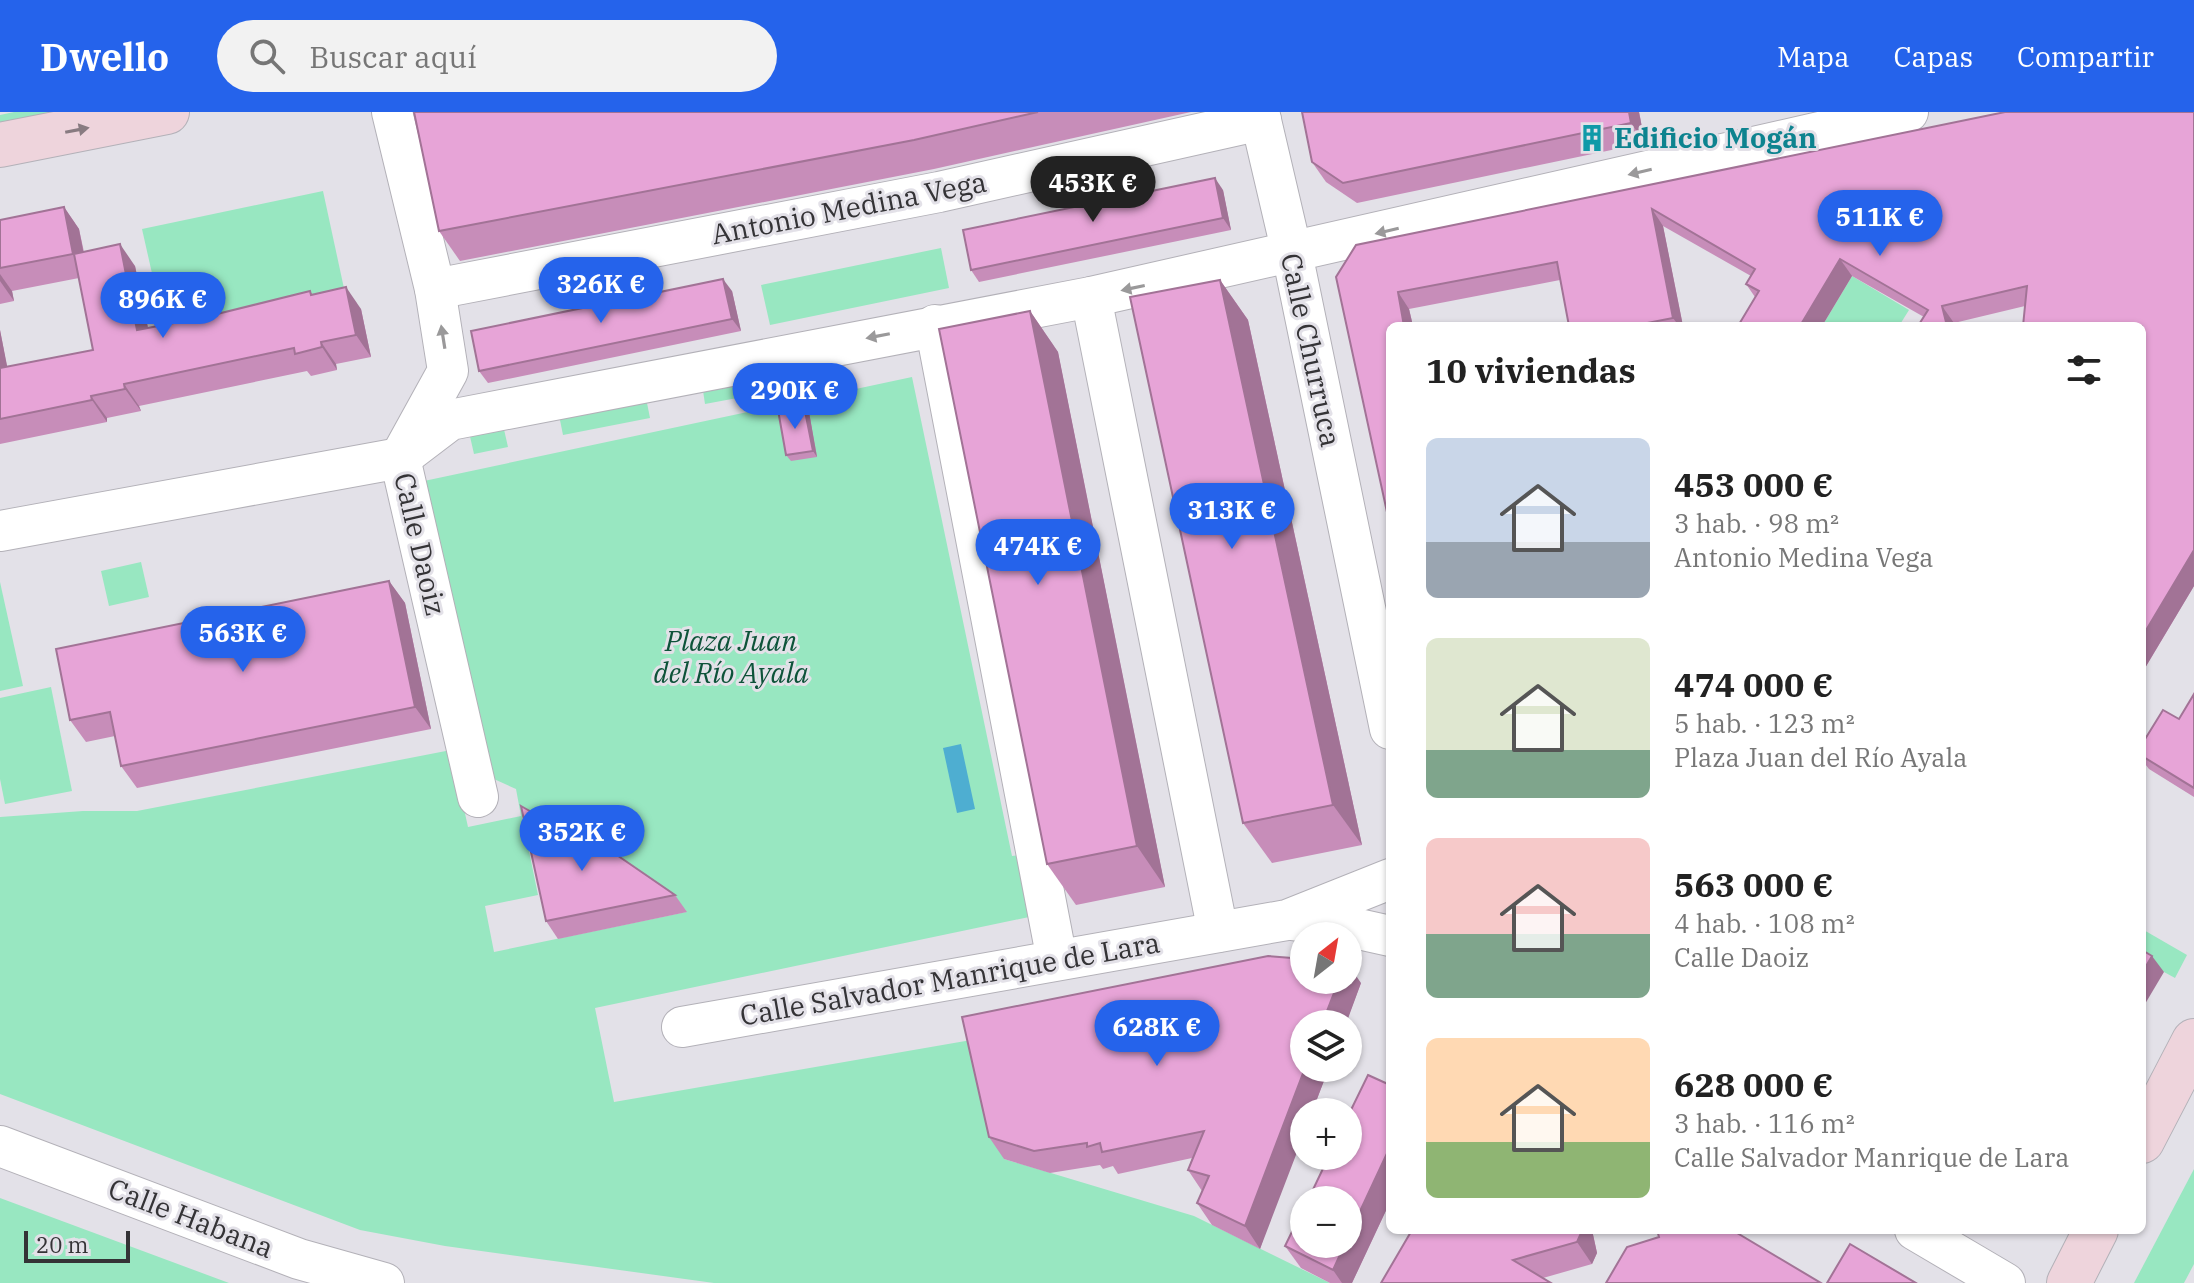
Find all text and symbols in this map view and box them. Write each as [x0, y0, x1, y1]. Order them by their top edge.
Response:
search box [217, 20, 777, 92]
text: Dwello [40, 32, 169, 81]
icon: search [245, 34, 289, 78]
text: Buscar aquí [309, 37, 477, 76]
text: Mapa [1777, 38, 1850, 75]
text: Capas [1894, 38, 1973, 75]
text: Compartir [2017, 38, 2154, 75]
place label: Edificio Mogán [1614, 119, 1817, 156]
one-way arrow [64, 123, 89, 136]
building icon: Edificio Mogán [1577, 123, 1607, 153]
pin: 453K € [1028, 156, 1158, 224]
street label: Antonio Medina Vega [708, 163, 990, 252]
text: 453K € [1049, 165, 1137, 199]
one-way arrow [1628, 167, 1653, 179]
pin: 511K € [1815, 190, 1945, 258]
text: 511K € [1836, 199, 1924, 233]
one-way arrow [1374, 225, 1399, 238]
street label: Calle Churruca [1273, 250, 1350, 450]
pin: 326K € [536, 257, 666, 325]
text: 326K € [557, 266, 645, 300]
pin: 896K € [98, 272, 228, 340]
text: 896K € [119, 281, 207, 315]
one-way arrow [1121, 282, 1146, 294]
one-way arrow [436, 324, 449, 349]
one-way arrow [865, 330, 890, 343]
text: 10 viviendas [1426, 348, 1636, 392]
icon: filters [2062, 348, 2106, 392]
pin: 290K € [730, 363, 860, 431]
text: 290K € [751, 372, 839, 406]
text: 453 000 € [1674, 462, 1833, 506]
street label: Calle Daoiz [386, 469, 455, 619]
icon: home [1490, 470, 1586, 566]
pin: 313K € [1167, 483, 1297, 551]
text: 313K € [1188, 492, 1276, 526]
text: 3 hab. · 98 m² [1674, 506, 1839, 540]
pin: 474K € [973, 519, 1103, 587]
text: 474K € [994, 528, 1082, 562]
text: Antonio Medina Vega [1674, 540, 1934, 574]
pin: 563K € [178, 606, 308, 674]
text: 563K € [199, 615, 287, 649]
park label: Plaza Juan del Río Ayala [653, 622, 809, 691]
text: 474 000 € [1674, 662, 1833, 706]
icon: home [1490, 670, 1586, 766]
text: 5 hab. · 123 m² [1674, 706, 1855, 740]
text: Plaza Juan del Río Ayala [1674, 740, 1968, 774]
pin: 352K € [517, 805, 647, 873]
text: 352K € [538, 814, 626, 848]
text: 563 000 € [1674, 862, 1833, 906]
icon: home [1490, 870, 1586, 966]
text: 4 hab. · 108 m² [1674, 906, 1855, 940]
north arrow [1290, 922, 1362, 994]
map controls [1290, 922, 1362, 1258]
street label: Calle Salvador Manrique de Lara [737, 923, 1163, 1034]
text: Calle Daoiz [1674, 940, 1809, 974]
pin: 628K € [1092, 1000, 1222, 1068]
text: 628K € [1113, 1009, 1201, 1043]
button: layers [1290, 1010, 1362, 1082]
text: 628 000 € [1674, 1062, 1833, 1106]
icon: home [1490, 1070, 1586, 1166]
button: + [1290, 1098, 1362, 1170]
text: 3 hab. · 116 m² [1674, 1106, 1855, 1140]
text: Calle Salvador Manrique de Lara [1674, 1140, 2069, 1174]
street label: Calle Habana [103, 1169, 279, 1266]
button: − [1290, 1186, 1362, 1258]
scale bar [24, 1227, 130, 1263]
text: 20 m [36, 1230, 88, 1259]

